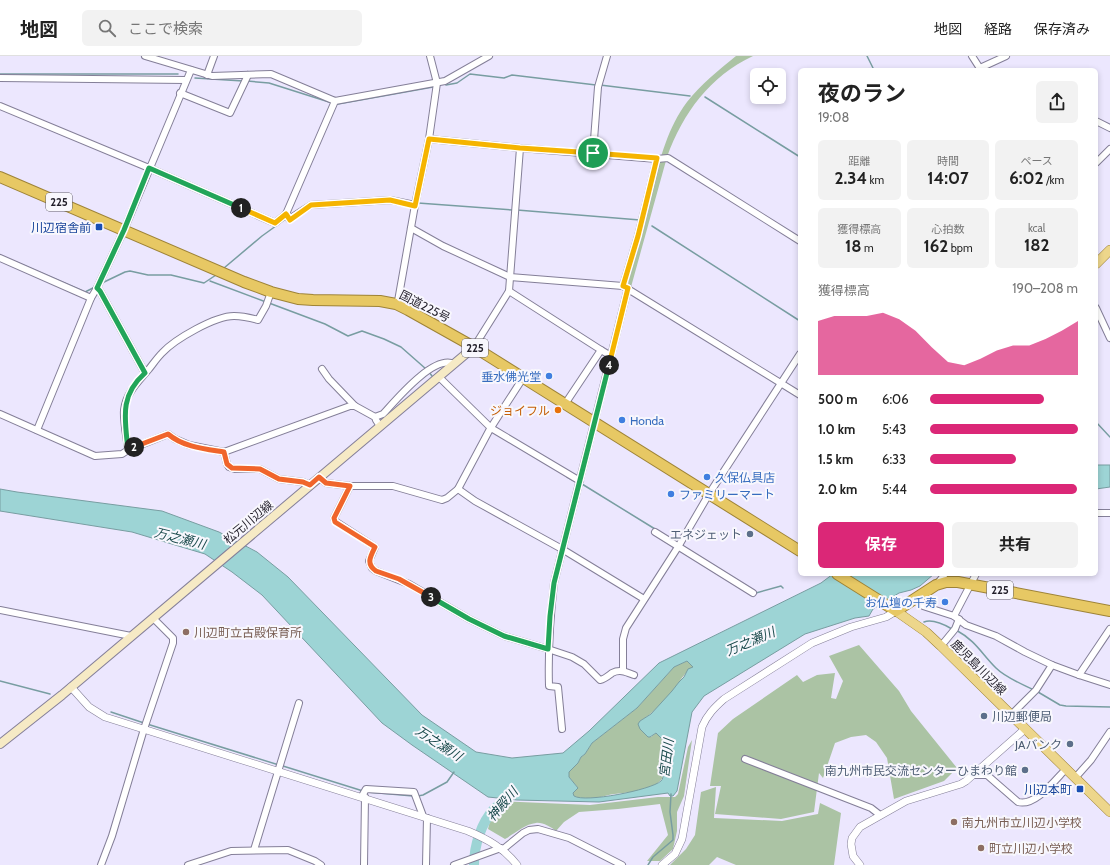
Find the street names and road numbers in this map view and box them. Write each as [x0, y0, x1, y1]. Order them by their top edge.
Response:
road number: 225 [46, 193, 72, 211]
street label: 国道225号 [397, 287, 453, 325]
road number: 225 [462, 339, 488, 357]
street label: 松元川辺線 [220, 497, 276, 547]
road number: 225 [987, 581, 1013, 599]
street label: 鹿児島川辺線 [948, 636, 1010, 698]

